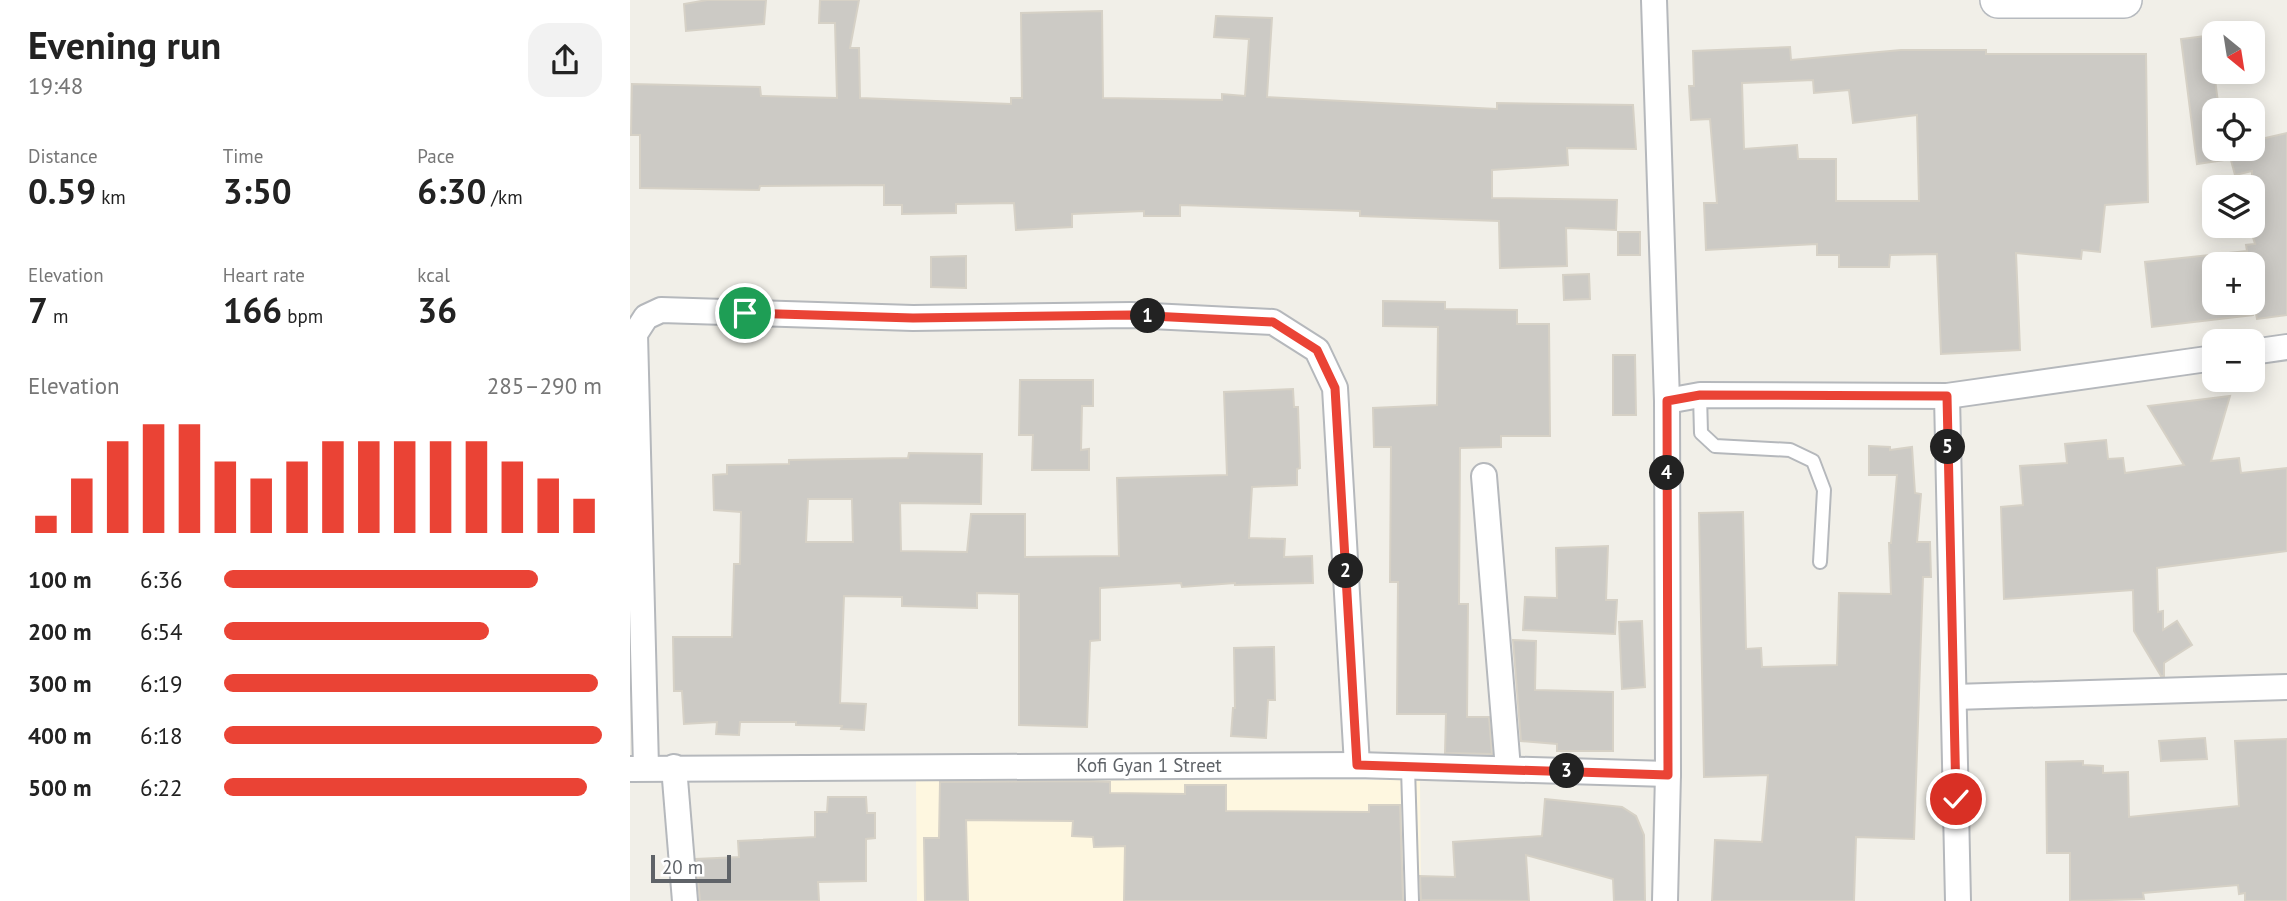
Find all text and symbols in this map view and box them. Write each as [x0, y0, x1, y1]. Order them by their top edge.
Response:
text: Evening run [28, 20, 221, 69]
north arrow [2202, 21, 2264, 84]
map controls [2202, 21, 2265, 392]
button: share [528, 23, 602, 97]
text: 19:48 [28, 71, 83, 100]
button: locate [2202, 98, 2265, 161]
text: Distance [28, 144, 98, 168]
text: Time [223, 144, 263, 168]
text: Pace [417, 144, 455, 168]
text: 0.59 [28, 168, 96, 214]
text: 3:50 [223, 168, 292, 214]
text: 6:30 [417, 168, 486, 214]
button: layers [2202, 175, 2265, 238]
text: km [96, 185, 126, 209]
text: /km [486, 185, 523, 209]
button: + [2202, 252, 2265, 315]
text: Elevation [28, 263, 104, 287]
text: Heart rate [223, 263, 305, 287]
text: kcal [417, 263, 450, 287]
pin [715, 283, 775, 343]
text: 7 [28, 287, 48, 333]
text: 166 [223, 287, 282, 333]
text: 36 [417, 287, 457, 333]
icon: arrive [726, 294, 764, 332]
pin: 1 [1130, 298, 1166, 334]
text: 1 [1142, 303, 1153, 327]
text: m [48, 304, 68, 328]
text: bpm [282, 304, 323, 328]
button: − [2202, 329, 2265, 392]
text: Elevation [28, 371, 120, 400]
text: 285–290 m [487, 371, 602, 400]
pin: 5 [1930, 430, 1966, 464]
text: 5 [1942, 434, 1953, 458]
pin: 4 [1650, 456, 1684, 490]
text: 4 [1661, 460, 1672, 484]
pin: 2 [1328, 554, 1364, 588]
text: 2 [1340, 558, 1351, 582]
text: 100 m [28, 565, 91, 594]
text: 6:36 [140, 565, 183, 594]
text: 200 m [28, 617, 91, 646]
text: 6:54 [140, 617, 183, 646]
text: 300 m [28, 669, 91, 698]
text: 6:19 [140, 669, 183, 698]
text: 400 m [28, 721, 91, 750]
text: 6:18 [140, 721, 183, 750]
street label: Kofi Gyan 1 Street [1076, 753, 1222, 777]
pin: 3 [1550, 754, 1584, 788]
text: 3 [1561, 758, 1572, 782]
pin [1926, 769, 1986, 829]
text: 500 m [28, 773, 91, 802]
text: 6:22 [140, 773, 183, 802]
icon: check [1937, 780, 1975, 818]
scale bar [651, 852, 732, 884]
text: 20 m [662, 855, 703, 879]

